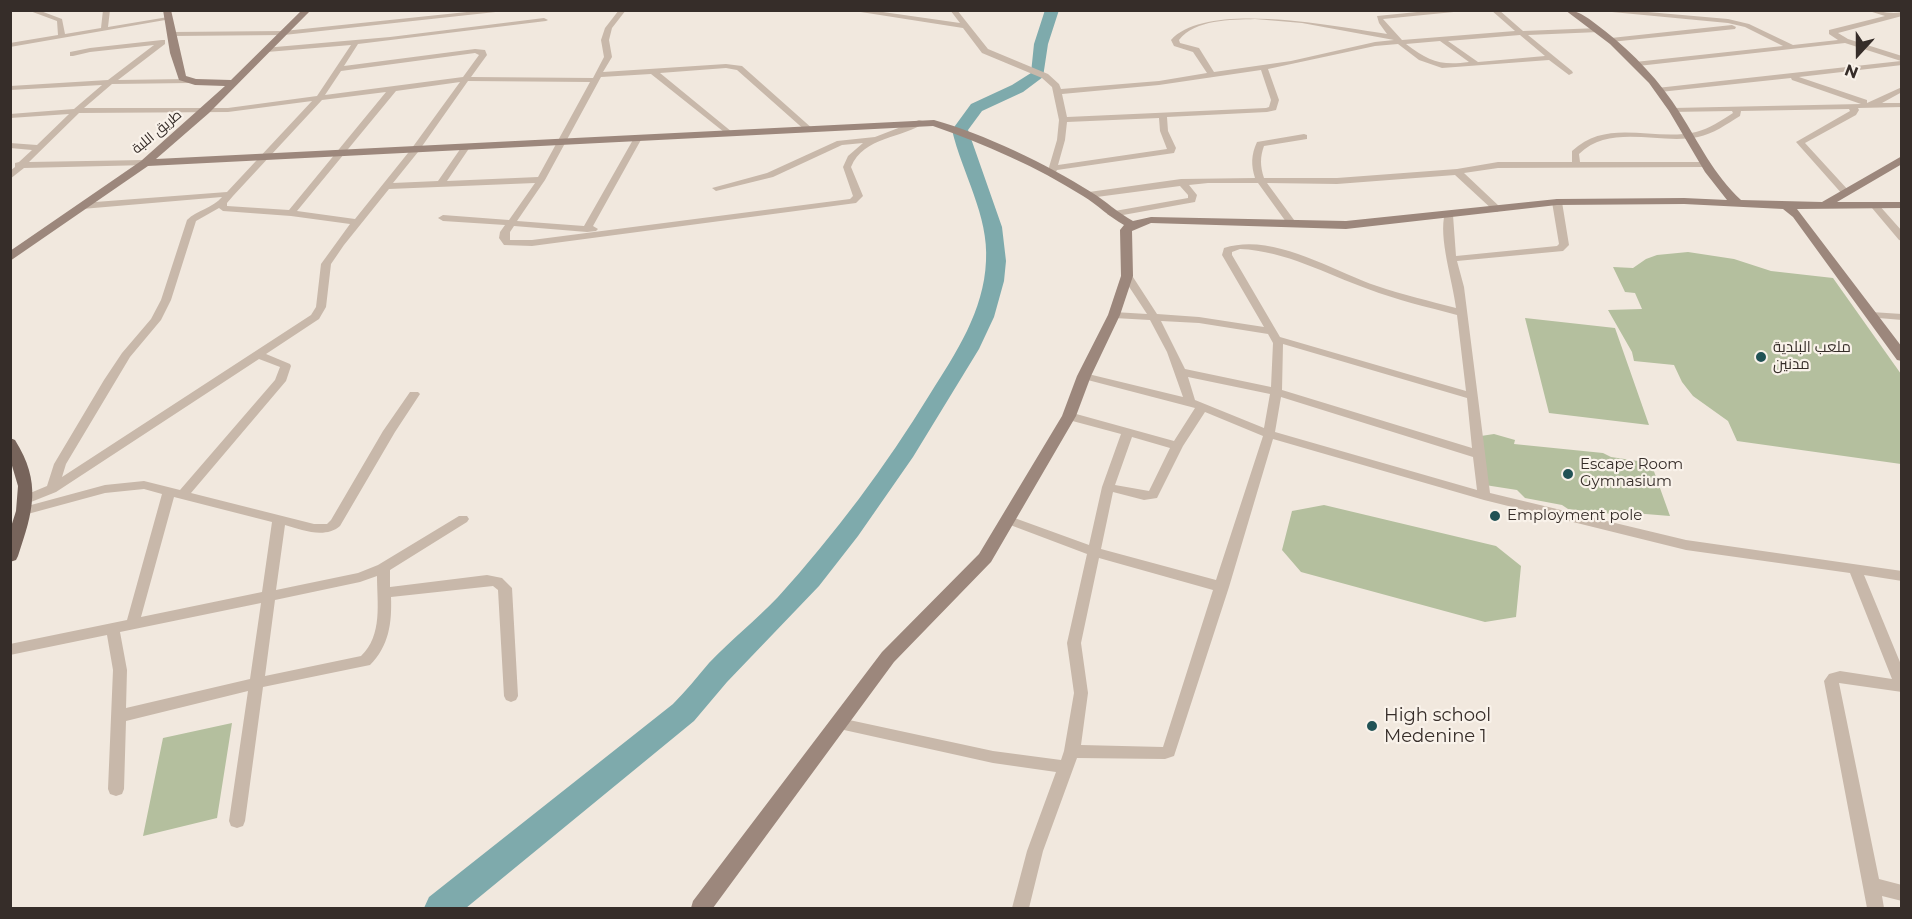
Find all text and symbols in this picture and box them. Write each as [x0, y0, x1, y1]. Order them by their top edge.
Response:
north arrow [1828, 24, 1888, 84]
text: N [1842, 60, 1861, 82]
street label: طريق اللبة [129, 106, 185, 158]
place label: ملعب البلدية مدنين [1773, 339, 1851, 374]
marker: ملعب البلدية مدنين [1754, 350, 1768, 364]
place label: Escape Room Gymnasium [1580, 456, 1683, 491]
marker: Escape Room Gymnasium [1561, 467, 1575, 481]
place label: Employment pole [1507, 507, 1642, 525]
marker: Employment pole [1488, 509, 1502, 523]
place label: High school Medenine 1 [1384, 705, 1491, 748]
marker: High school Medenine 1 [1365, 719, 1379, 733]

